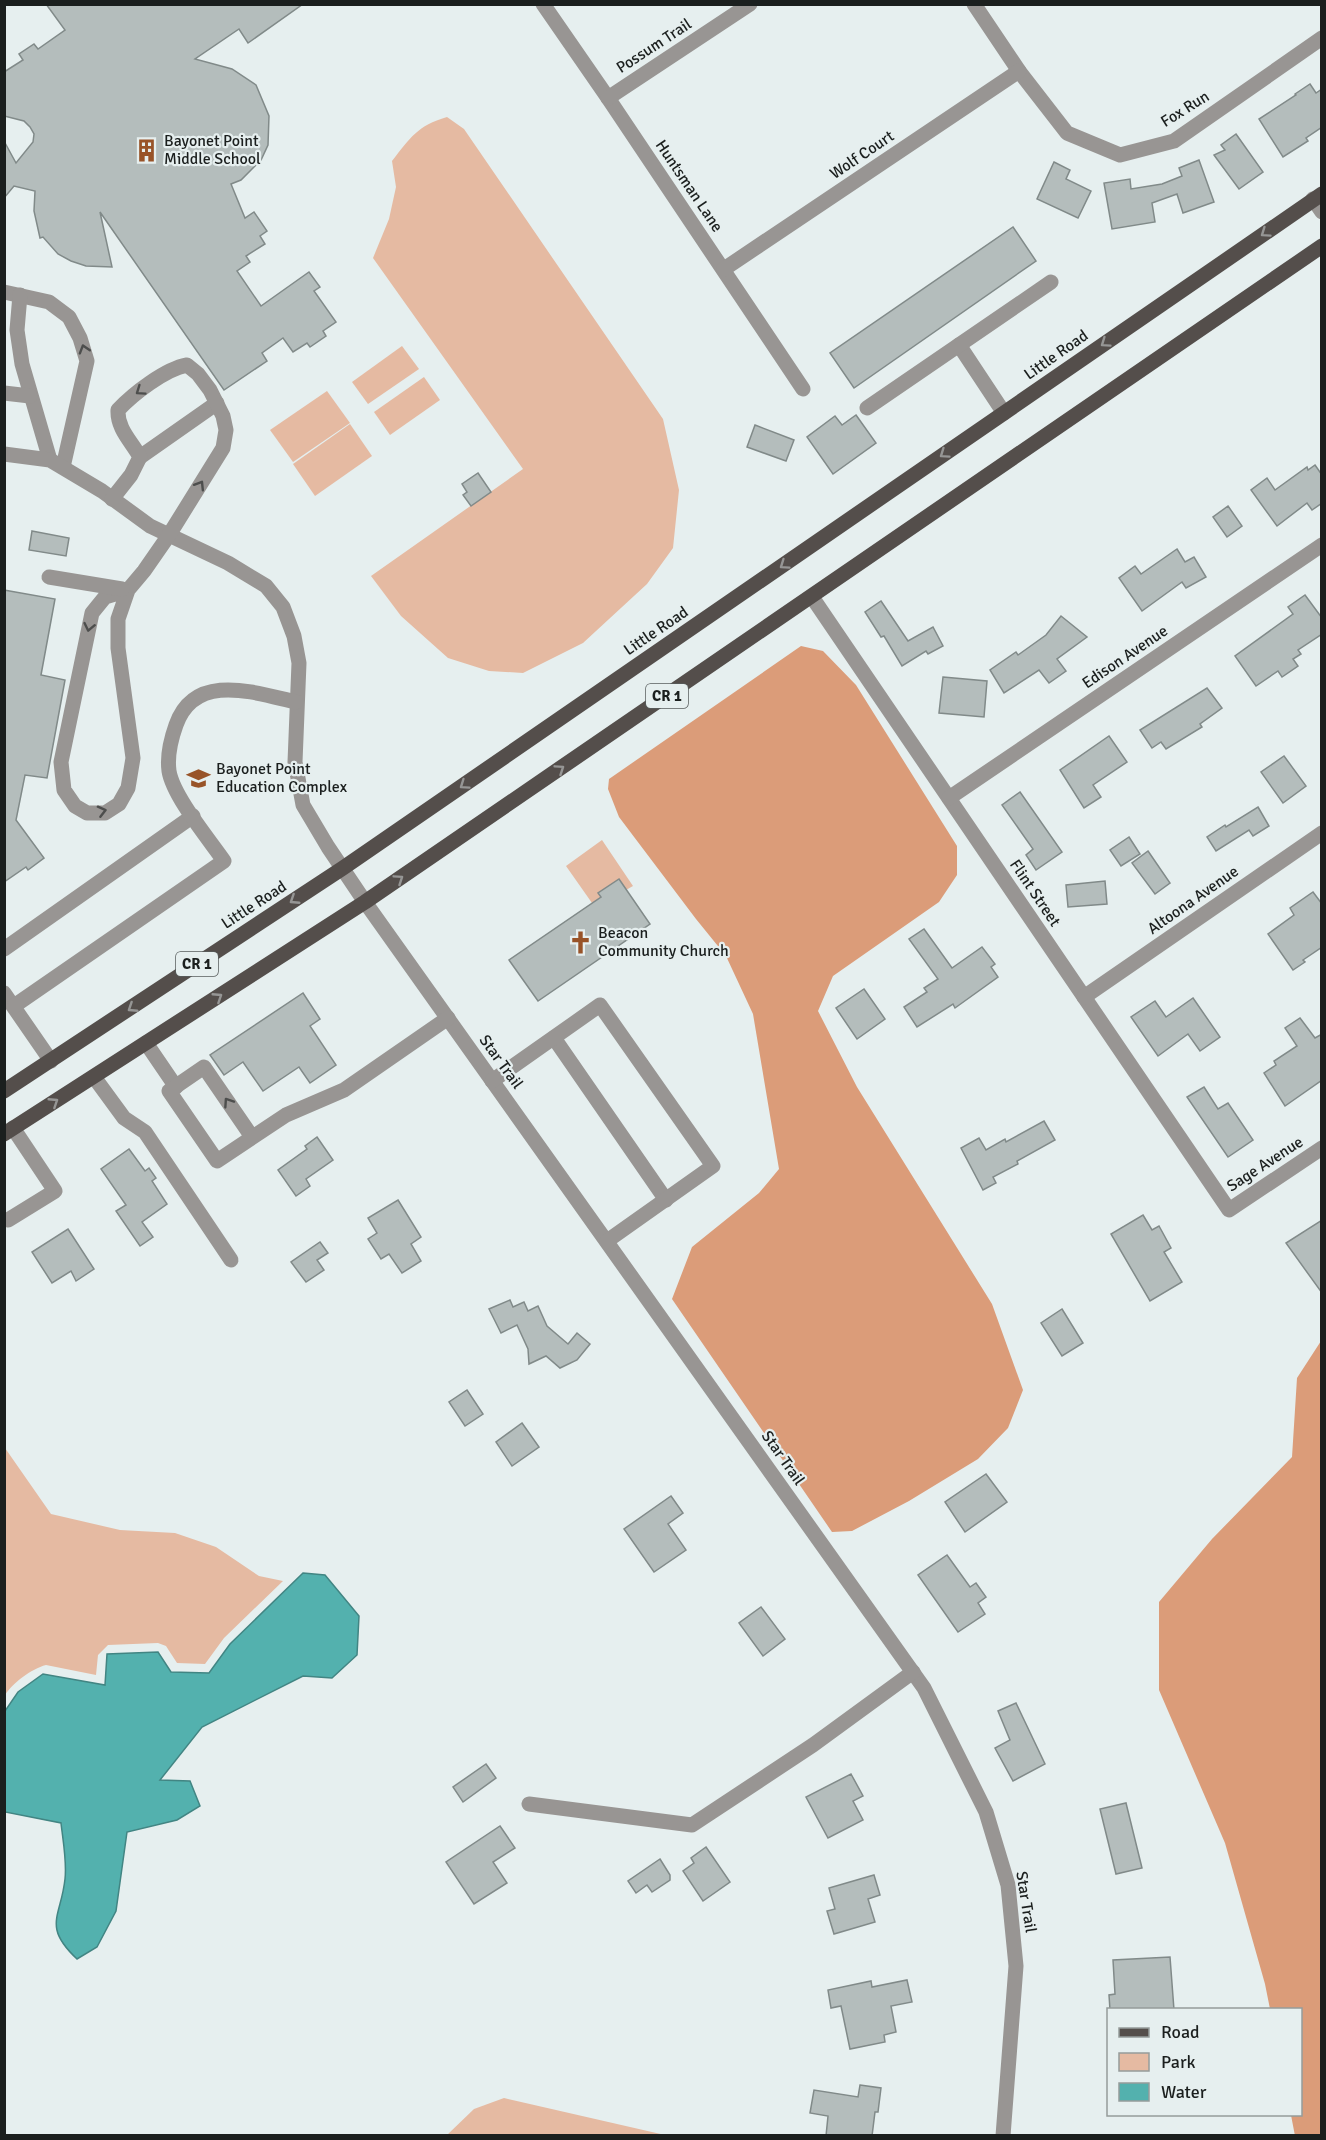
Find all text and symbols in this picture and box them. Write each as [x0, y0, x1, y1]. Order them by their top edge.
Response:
street label: Possum Trail [612, 14, 696, 78]
street label: Fox Run [1157, 86, 1213, 132]
street label: Wolf Court [826, 126, 898, 184]
place label: Bayonet Point Middle School [164, 131, 261, 169]
street label: Huntsman Lane [651, 136, 727, 236]
building icon: Bayonet Point Middle School [133, 137, 159, 163]
one-way arrow [1261, 226, 1272, 237]
street label: Little Road [1020, 326, 1092, 384]
one-way arrow [1100, 336, 1111, 347]
one-way arrow [79, 344, 91, 355]
one-way arrow [136, 384, 147, 395]
one-way arrow [940, 447, 951, 458]
one-way arrow [192, 481, 204, 491]
one-way arrow [779, 558, 790, 569]
street label: Little Road [620, 602, 692, 660]
street label: Edison Avenue [1078, 621, 1172, 693]
one-way arrow [84, 622, 97, 632]
road number: CR 1 [646, 684, 688, 708]
place label: Bayonet Point Education Complex [216, 759, 348, 797]
school or university icon: Bayonet Point Education Complex [185, 765, 211, 791]
one-way arrow [553, 765, 564, 776]
one-way arrow [460, 778, 471, 789]
one-way arrow [97, 805, 107, 818]
street label: Flint Street [1005, 856, 1065, 931]
street label: Altoona Avenue [1144, 861, 1242, 939]
one-way arrow [392, 875, 403, 886]
street label: Little Road [218, 877, 290, 933]
one-way arrow [290, 893, 301, 904]
place label: Beacon Community Church [598, 923, 729, 961]
church icon: Beacon Community Church [567, 929, 593, 955]
road number: CR 1 [176, 952, 218, 976]
one-way arrow [211, 993, 222, 1004]
one-way arrow [127, 1000, 138, 1011]
street label: Star Trail [475, 1031, 528, 1093]
one-way arrow [48, 1098, 58, 1110]
one-way arrow [224, 1098, 235, 1109]
street label: Sage Avenue [1223, 1132, 1307, 1196]
street label: Star Trail [757, 1427, 809, 1489]
street label: Star Trail [1011, 1870, 1041, 1935]
legend [1107, 2008, 1302, 2116]
text: Road [1161, 2021, 1200, 2043]
text: Park [1161, 2051, 1196, 2073]
text: Water [1161, 2081, 1207, 2103]

